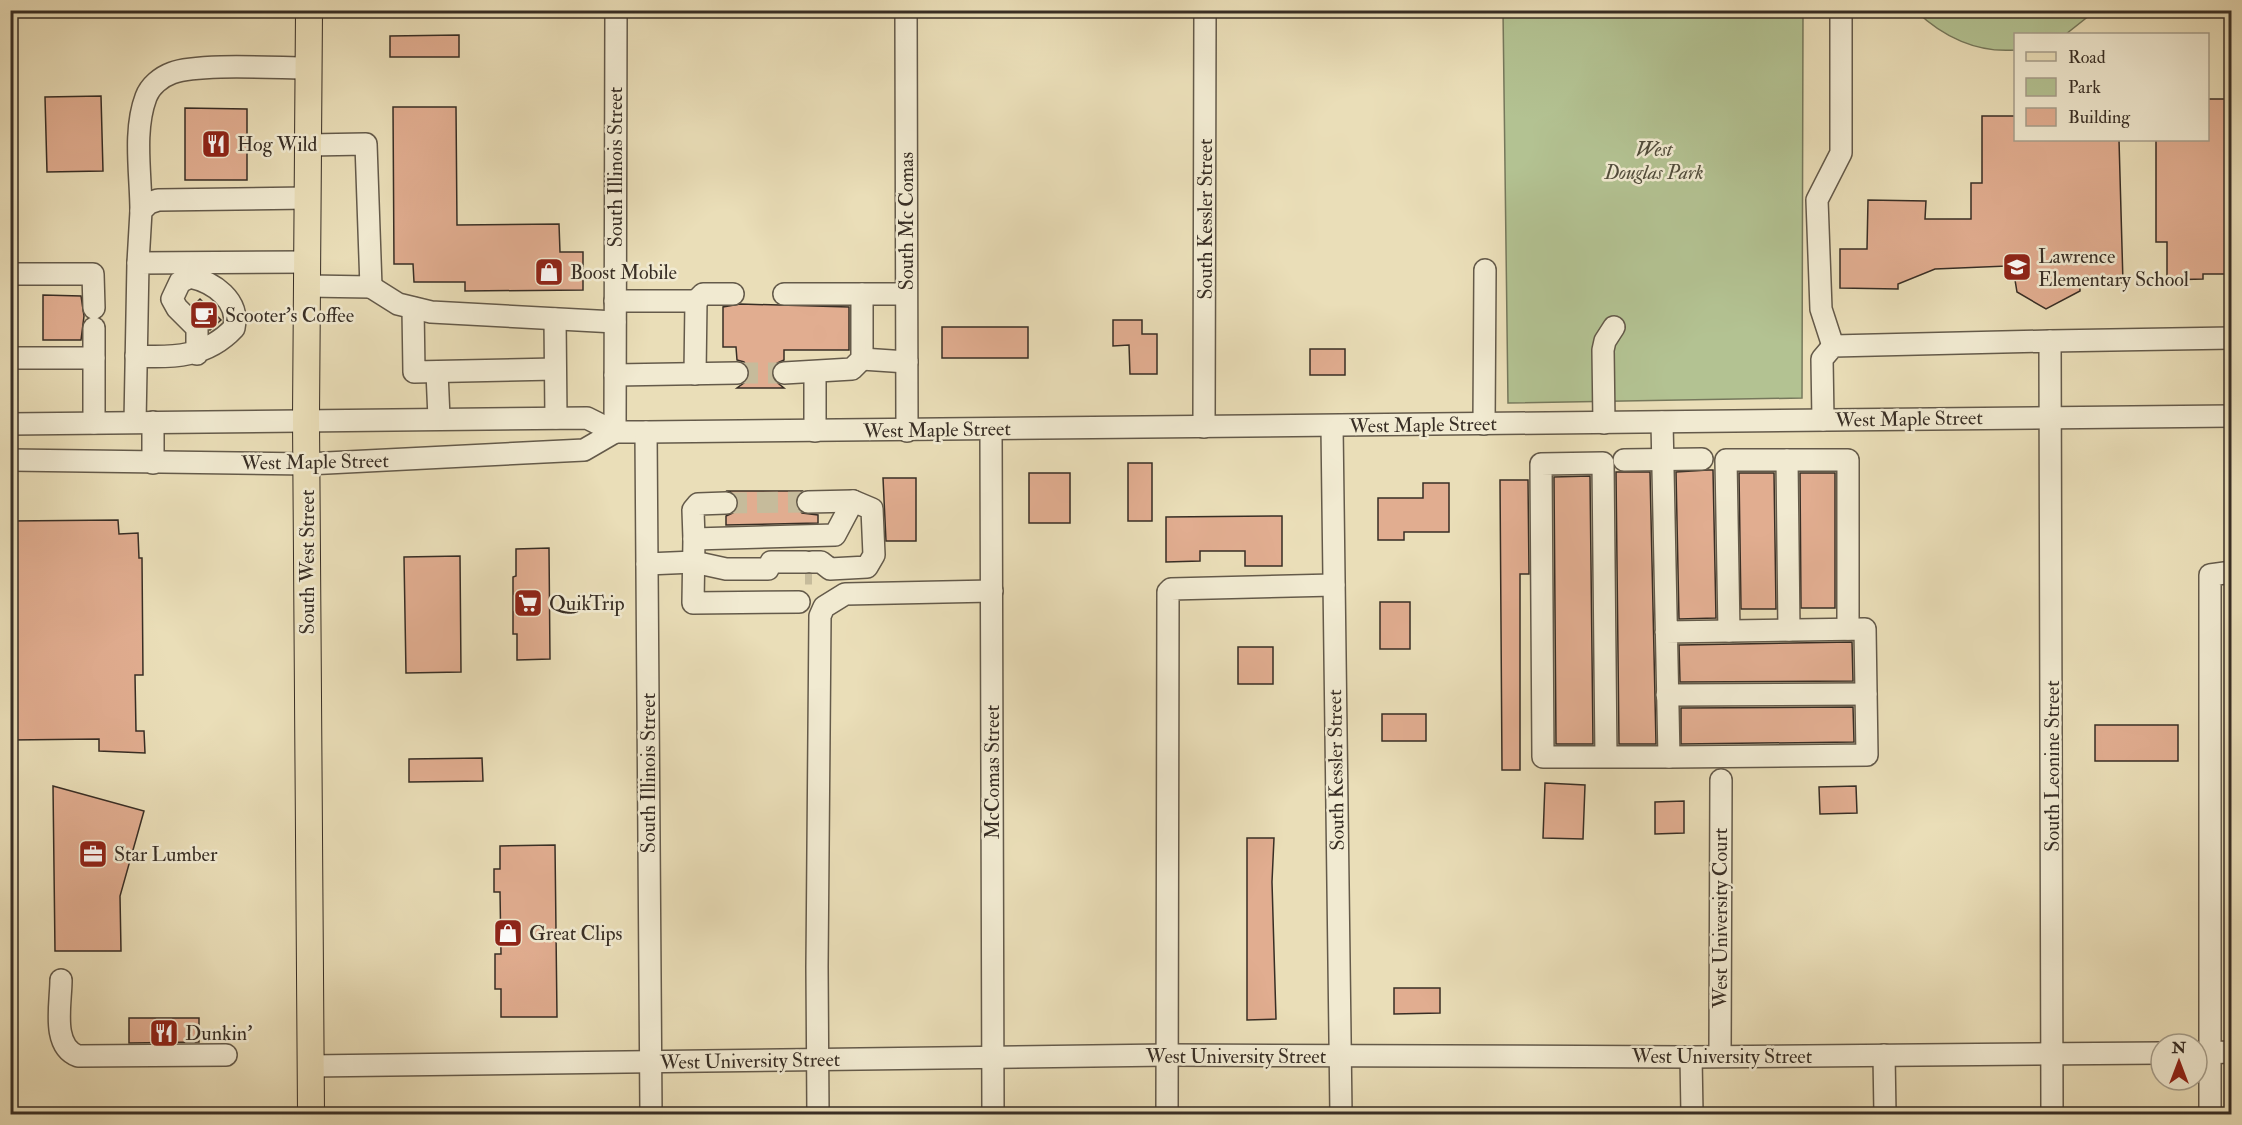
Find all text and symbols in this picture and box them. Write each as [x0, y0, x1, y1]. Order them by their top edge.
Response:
legend [2014, 33, 2209, 141]
text: Road [2068, 46, 2106, 69]
text: Park [2068, 76, 2101, 99]
street label: South Illinois Street [603, 86, 628, 247]
text: Building [2068, 106, 2131, 129]
restaurant icon: Hog Wild [200, 128, 232, 160]
place label: Hog Wild [237, 132, 318, 157]
park label: West Douglas Park [1603, 137, 1704, 185]
street label: South Kessler Street [1193, 138, 1218, 300]
street label: South Mc Comas [894, 152, 919, 290]
place label: Lawrence Elementary School [2038, 244, 2189, 292]
school or university icon: Lawrence Elementary School [2001, 251, 2033, 283]
shop icon: Boost Mobile [533, 256, 565, 288]
place label: Boost Mobile [570, 260, 677, 285]
cafe icon: Scooter's Coffee [188, 299, 220, 331]
place label: Scooter's Coffee [225, 303, 354, 328]
street label: West Maple Street [1834, 405, 1984, 434]
street label: West Maple Street [1348, 411, 1498, 440]
street label: West Maple Street [862, 416, 1012, 445]
street label: West Maple Street [240, 448, 390, 477]
street label: South West Street [295, 489, 320, 634]
supermarket icon: QuikTrip [512, 587, 544, 619]
place label: QuikTrip [549, 591, 625, 617]
street label: South Leonine Street [2040, 680, 2065, 852]
street label: South Kessler Street [1322, 689, 1350, 851]
street label: South Illinois Street [636, 692, 661, 853]
street label: McComas Street [980, 704, 1005, 839]
street label: West University Court [1708, 827, 1733, 1009]
office icon: Star Lumber [77, 838, 109, 870]
place label: Star Lumber [114, 842, 218, 867]
shop icon: Great Clips [492, 917, 524, 949]
place label: Great Clips [529, 921, 623, 947]
restaurant icon: Dunkin' [148, 1017, 180, 1049]
place label: Dunkin' [185, 1021, 252, 1046]
north arrow [2149, 1032, 2209, 1092]
text: N [2171, 1038, 2187, 1058]
street label: West University Street [1145, 1044, 1327, 1069]
street label: West University Street [1631, 1044, 1813, 1069]
street label: West University Street [659, 1047, 841, 1075]

